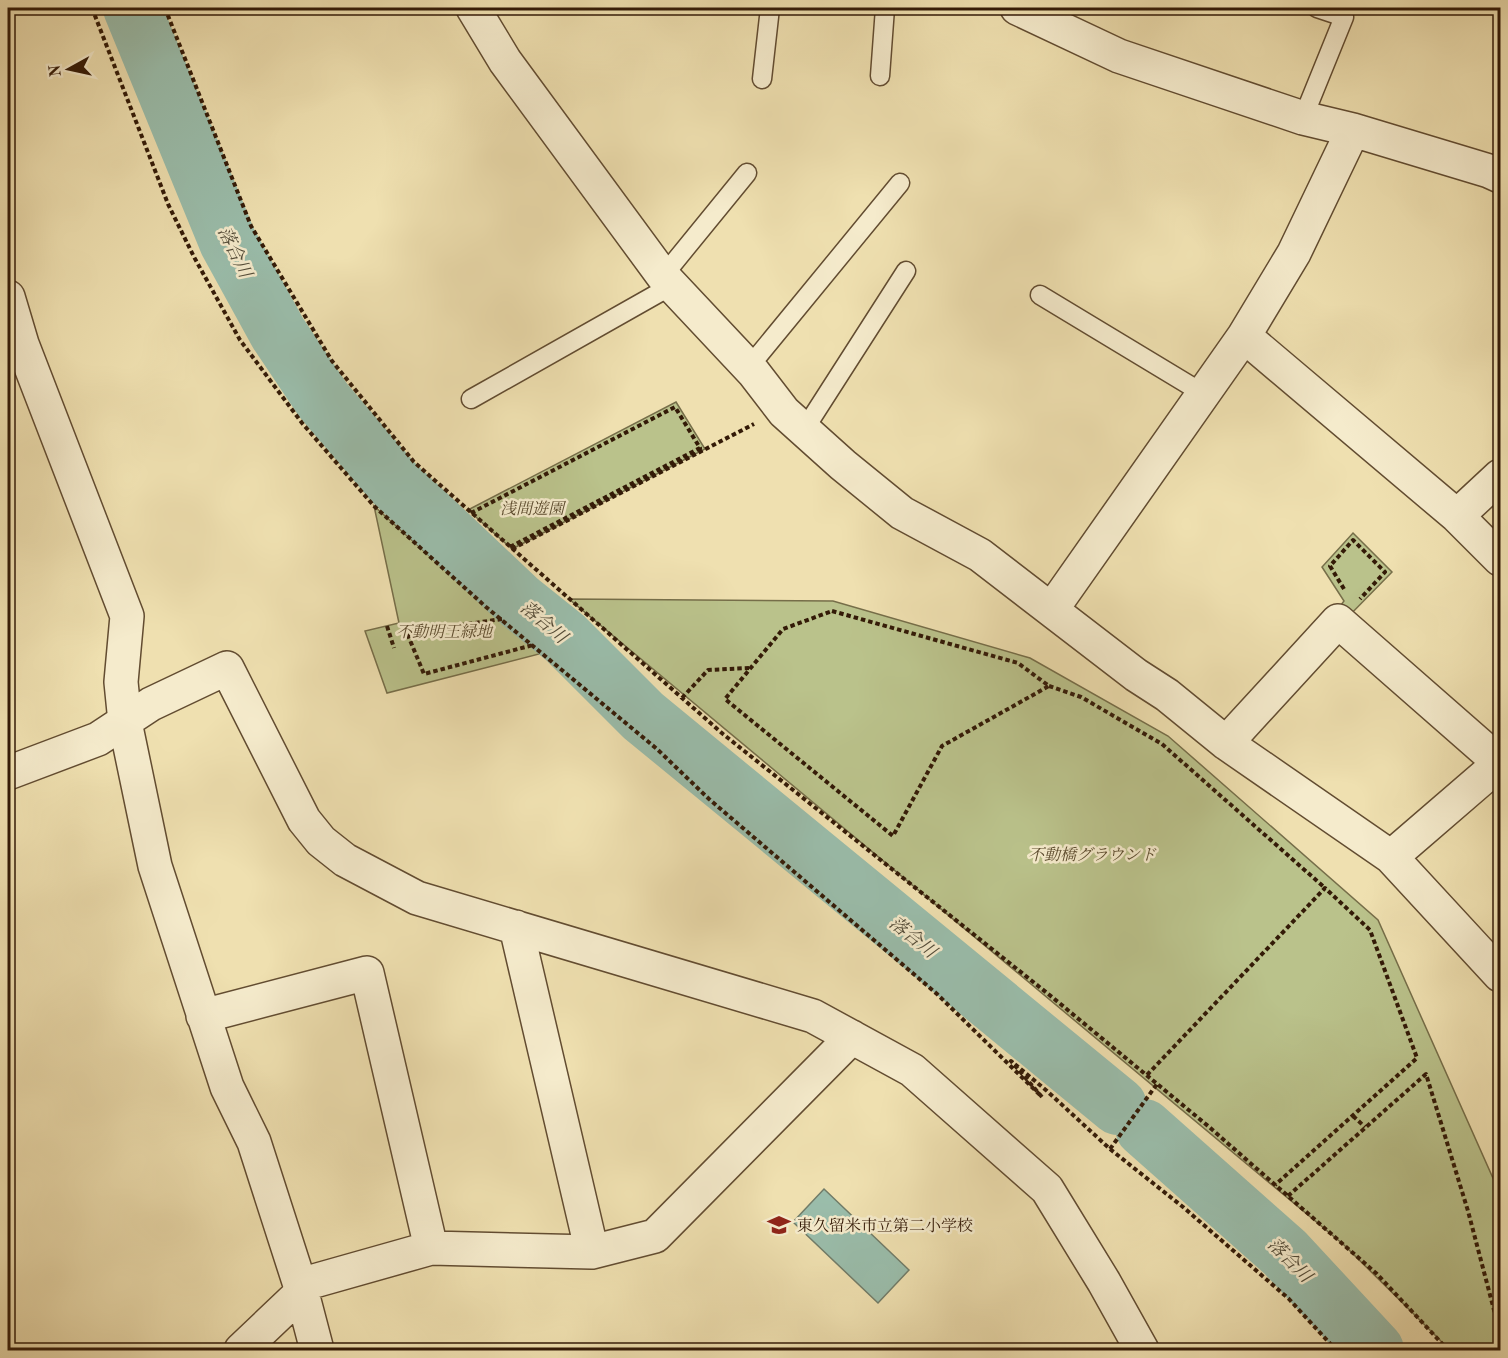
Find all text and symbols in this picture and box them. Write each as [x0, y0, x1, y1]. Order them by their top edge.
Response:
north arrow [39, 39, 99, 99]
text: N [47, 63, 65, 78]
water label: 落合川 [214, 223, 257, 282]
park label: 浅間遊園 [500, 500, 567, 518]
water label: 落合川 [517, 597, 573, 648]
park label: 不動明王緑地 [396, 623, 494, 641]
park label: 不動橋グラウンド [1028, 846, 1157, 864]
water label: 落合川 [886, 912, 942, 963]
school or university icon: 東久留米市立第二小学校 [766, 1212, 792, 1238]
place label: 東久留米市立第二小学校 [797, 1217, 973, 1235]
water label: 落合川 [1264, 1234, 1318, 1288]

